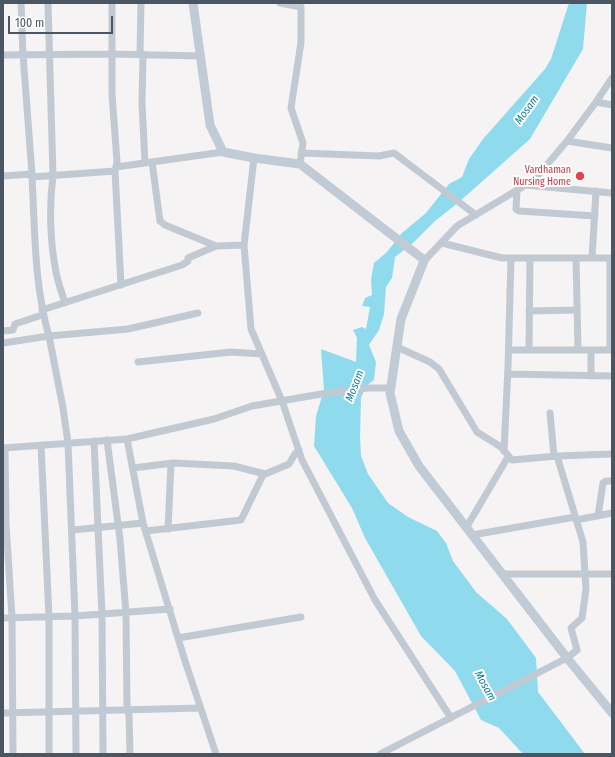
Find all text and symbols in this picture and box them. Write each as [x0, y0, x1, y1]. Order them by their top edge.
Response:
scale bar [10, 8, 115, 34]
text: 100 m [15, 16, 44, 30]
water label: Mosam [512, 93, 542, 127]
place label: Vardhaman Nursing Home [513, 164, 571, 188]
marker: Vardhaman Nursing Home [574, 170, 586, 182]
water label: Mosam [343, 369, 367, 403]
water label: Mosam [471, 669, 499, 703]

